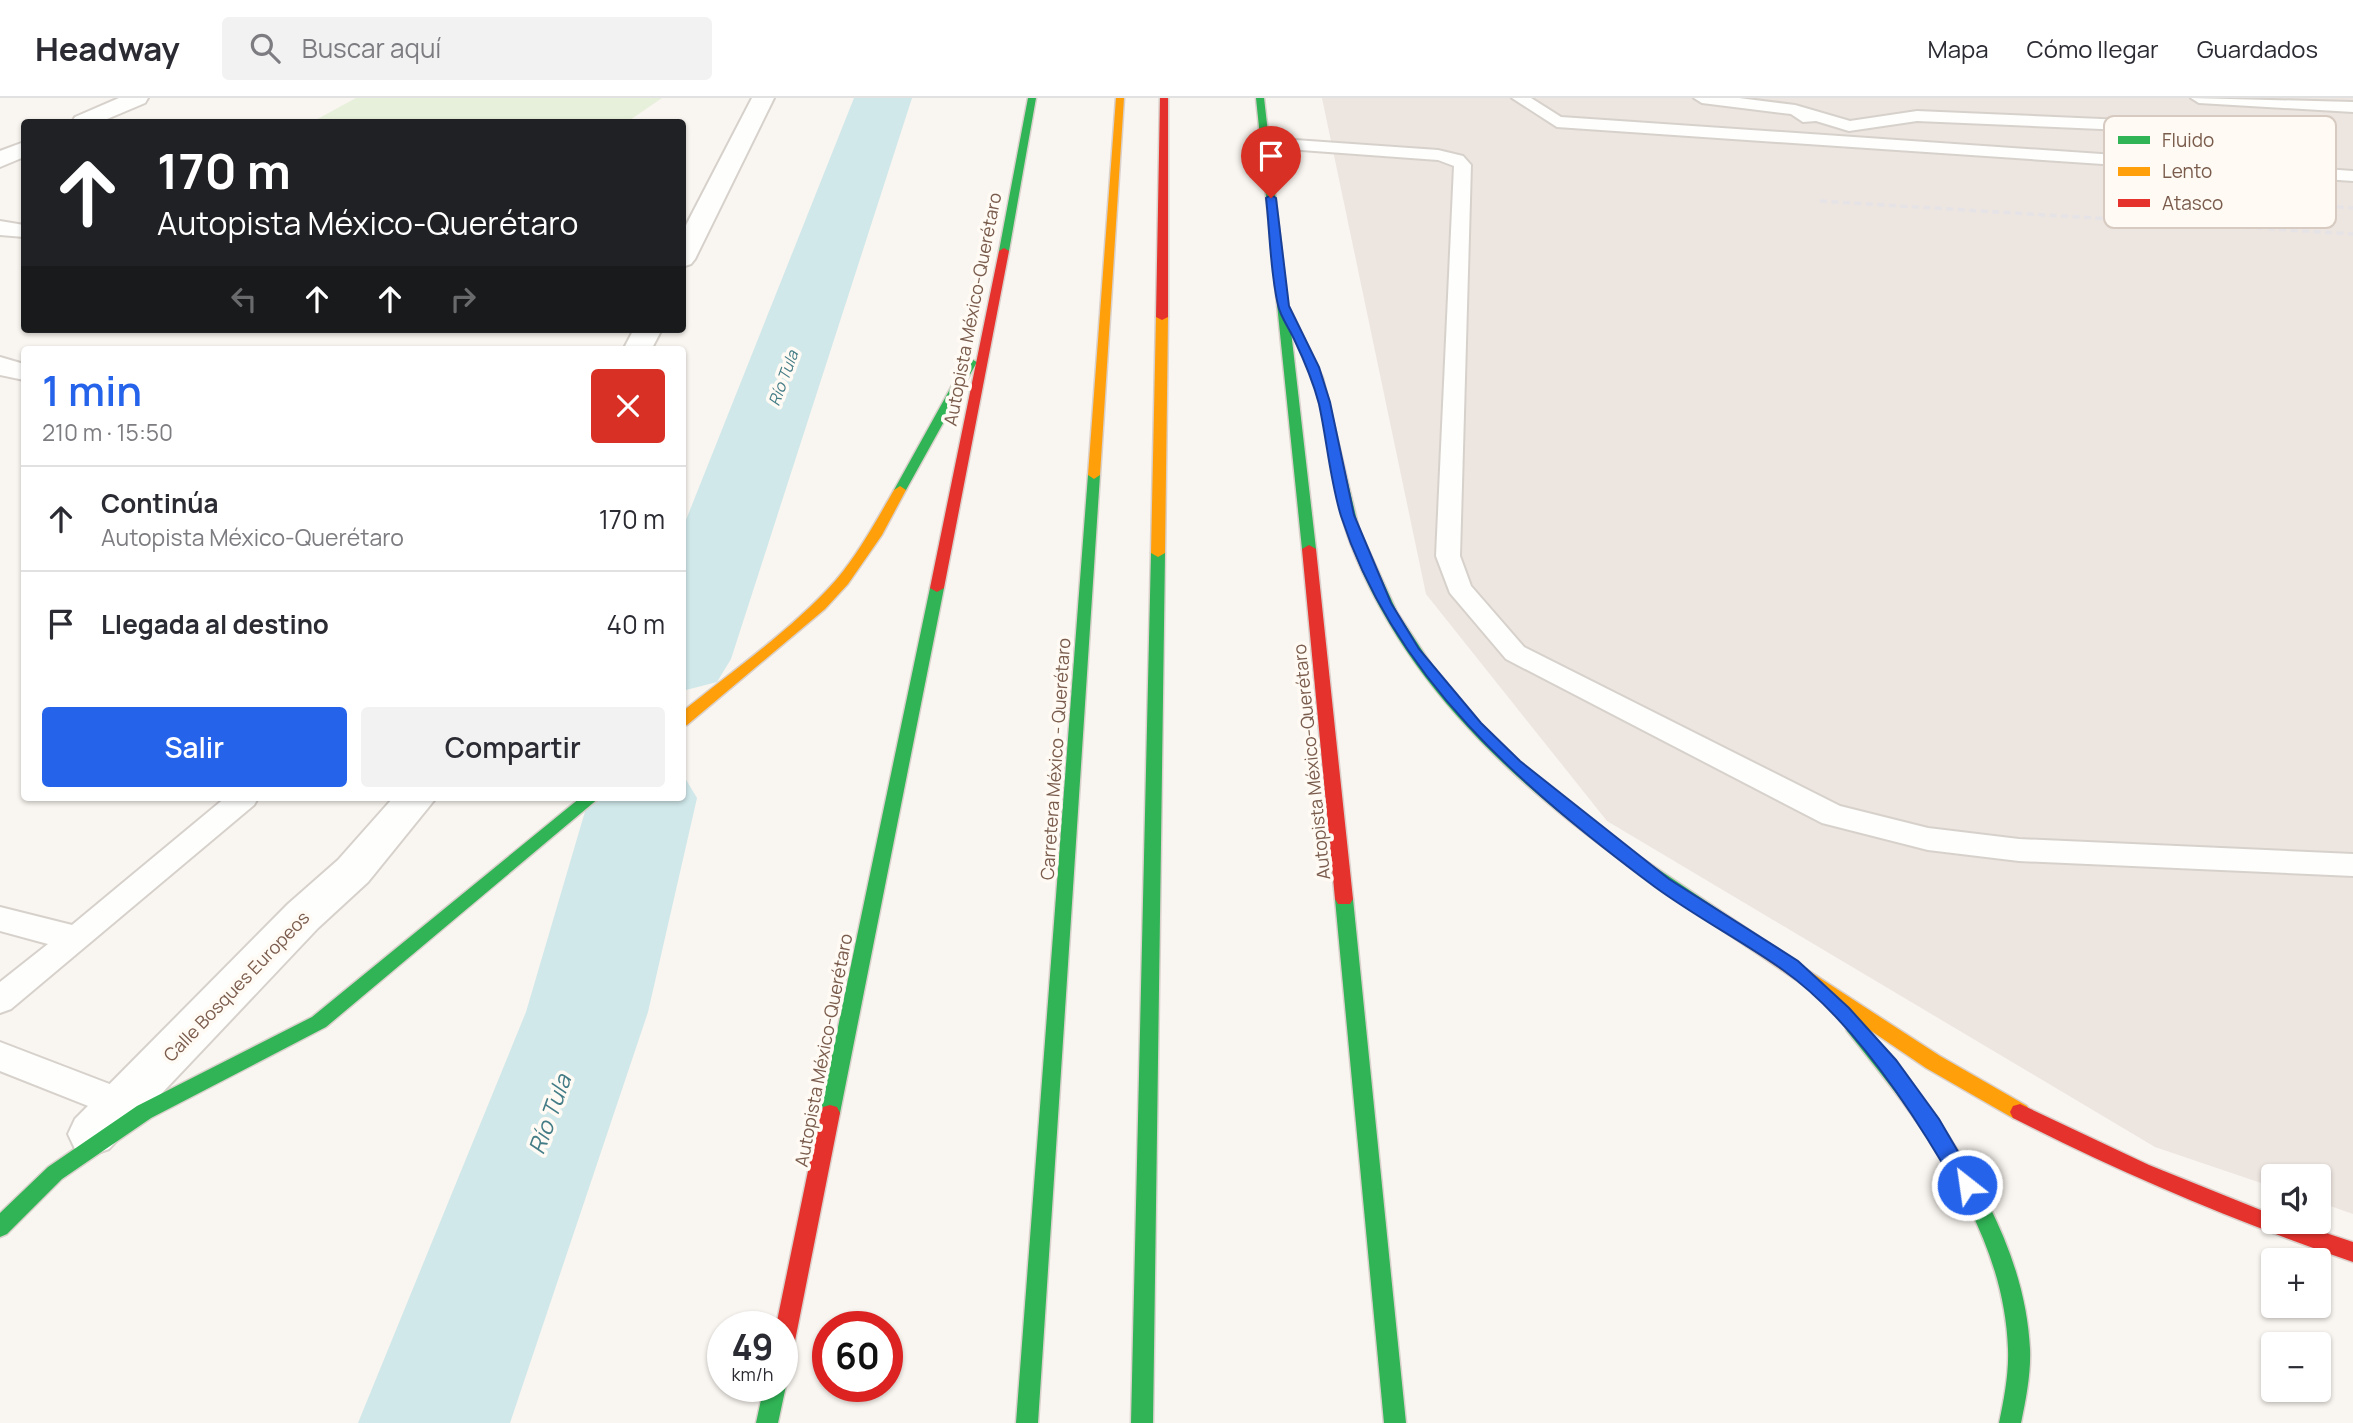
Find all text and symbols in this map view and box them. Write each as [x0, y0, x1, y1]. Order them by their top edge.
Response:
search box [222, 17, 712, 80]
text: Headway [35, 26, 180, 71]
icon: search [246, 29, 284, 67]
text: Buscar aquí [302, 30, 441, 66]
text: Mapa [1928, 32, 1989, 65]
text: Cómo llegar [2027, 32, 2159, 65]
text: Guardados [2197, 32, 2318, 65]
legend [2104, 116, 2336, 228]
pin [1241, 126, 1301, 198]
text: Fluido [2162, 127, 2214, 153]
text: 170 m [157, 137, 291, 204]
icon: arrive [1252, 137, 1290, 175]
icon: ahead [42, 147, 133, 238]
text: Lento [2162, 158, 2212, 184]
street label: Autopista México-Querétaro [938, 190, 1006, 428]
text: Atasco [2162, 190, 2223, 216]
text: Autopista México-Querétaro [157, 201, 578, 245]
icon: left [225, 280, 263, 318]
icon: ahead [298, 280, 336, 318]
icon: ahead [371, 280, 409, 318]
icon: right [444, 280, 482, 318]
water label: Río Tula [763, 346, 804, 409]
text: 1 min [42, 361, 142, 419]
button: close [591, 369, 665, 443]
text: 210 m · 15:50 [42, 416, 173, 448]
text: Continúa [101, 485, 219, 521]
icon: ahead [42, 500, 80, 538]
text: 170 m [599, 501, 665, 537]
text: Autopista México-Querétaro [101, 521, 404, 553]
icon: arrive [42, 605, 80, 643]
text: Llegada al destino [101, 606, 329, 642]
text: 40 m [607, 606, 665, 642]
street label: Carretera México - Querétaro [1035, 637, 1075, 881]
street label: Autopista México-Querétaro [1287, 643, 1335, 881]
button: Salir [42, 707, 347, 787]
button: Compartir [361, 707, 665, 787]
street label: Calle Bosques Europeos [158, 906, 314, 1066]
street label: Autopista México-Querétaro [789, 931, 857, 1169]
water label: Río Tula [520, 1069, 579, 1158]
position arrow [1930, 1148, 2004, 1222]
map controls [2261, 1164, 2331, 1402]
button: sound [2261, 1164, 2331, 1234]
button: + [2261, 1248, 2331, 1318]
speed limit sign: 60 [812, 1311, 903, 1402]
text: 49 [731, 1323, 774, 1371]
button: − [2261, 1332, 2331, 1402]
text: km/h [732, 1362, 773, 1386]

